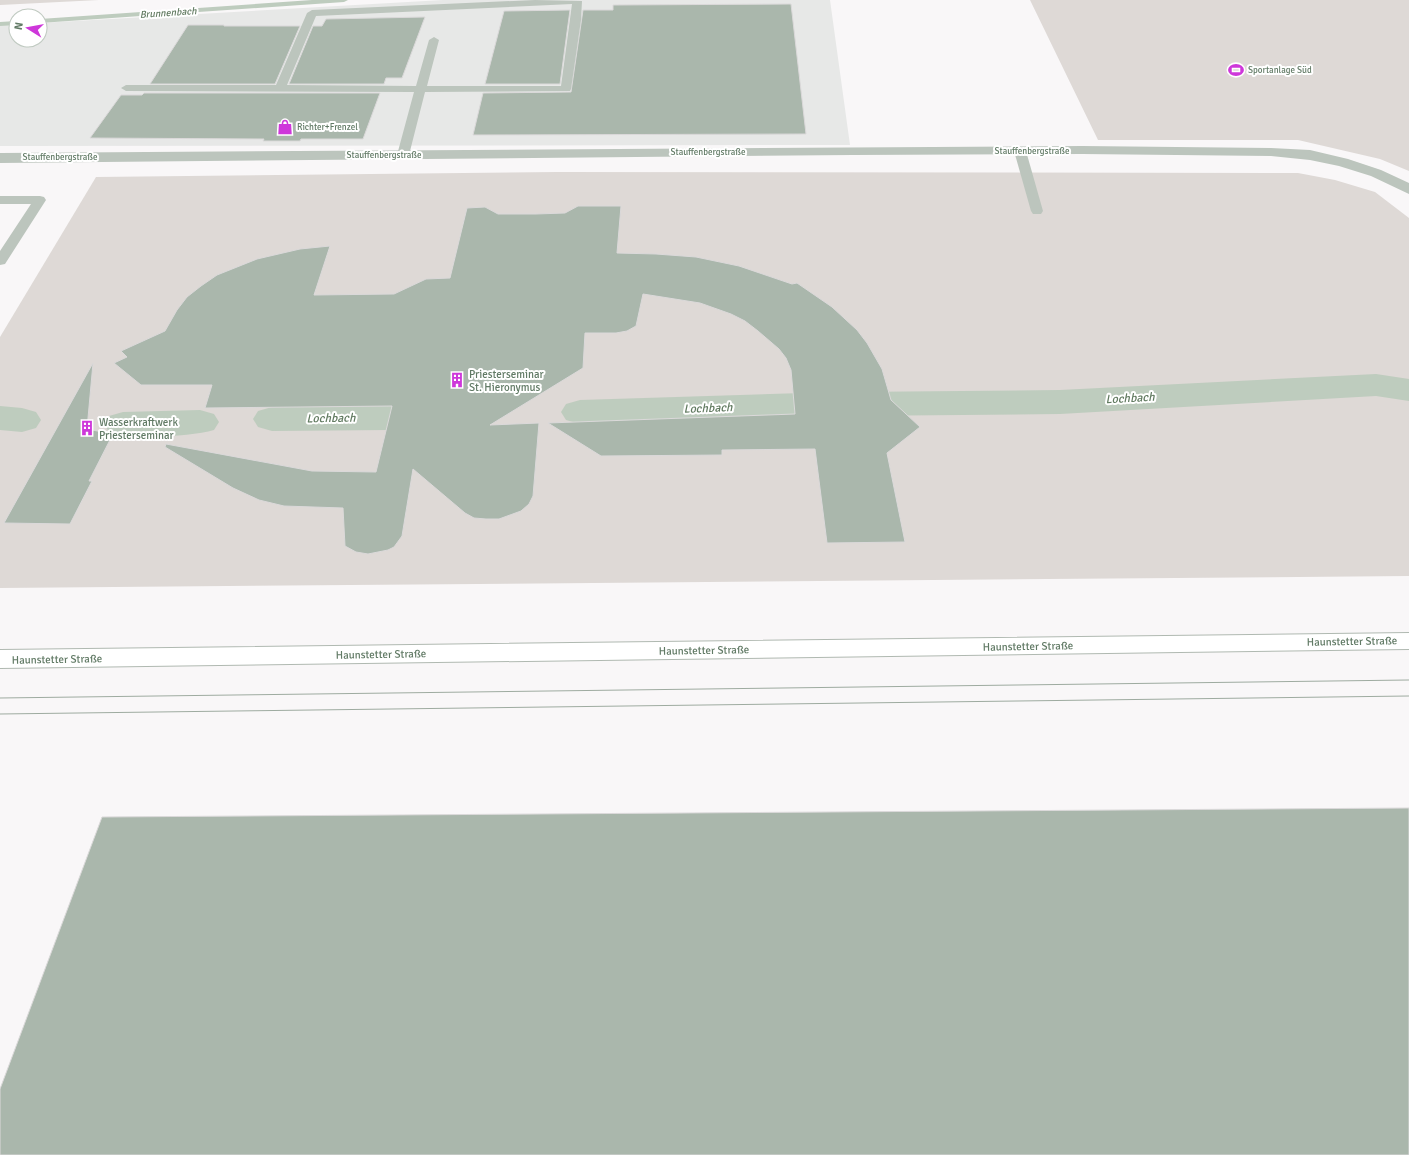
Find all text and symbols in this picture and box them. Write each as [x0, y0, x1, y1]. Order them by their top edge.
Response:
water label: Brunnenbach [139, 5, 197, 21]
north arrow [8, 8, 48, 48]
text: N [12, 21, 26, 31]
sports icon: Sportanlage Süd [1227, 61, 1245, 79]
place label: Sportanlage Süd [1248, 65, 1312, 76]
shop icon: Richter+Frenzel [276, 118, 294, 136]
place label: Richter+Frenzel [297, 122, 358, 133]
street label: Stauffenbergstraße [994, 146, 1070, 157]
street label: Stauffenbergstraße [670, 147, 746, 158]
street label: Stauffenbergstraße [346, 150, 422, 161]
street label: Stauffenbergstraße [22, 152, 98, 163]
place label: Priesterseminar St. Hieronymus [469, 368, 544, 394]
building icon: Priesterseminar St. Hieronymus [448, 371, 466, 389]
water label: Lochbach [1105, 390, 1155, 407]
water label: Lochbach [683, 400, 733, 417]
water label: Lochbach [306, 411, 356, 426]
place label: Wasserkraftwerk Priesterseminar [99, 416, 178, 442]
building icon: Wasserkraftwerk Priesterseminar [78, 419, 96, 437]
street label: Haunstetter Straße [1307, 634, 1397, 649]
street label: Haunstetter Straße [983, 639, 1073, 654]
street label: Haunstetter Straße [659, 643, 749, 658]
street label: Haunstetter Straße [336, 647, 426, 662]
street label: Haunstetter Straße [12, 652, 102, 667]

